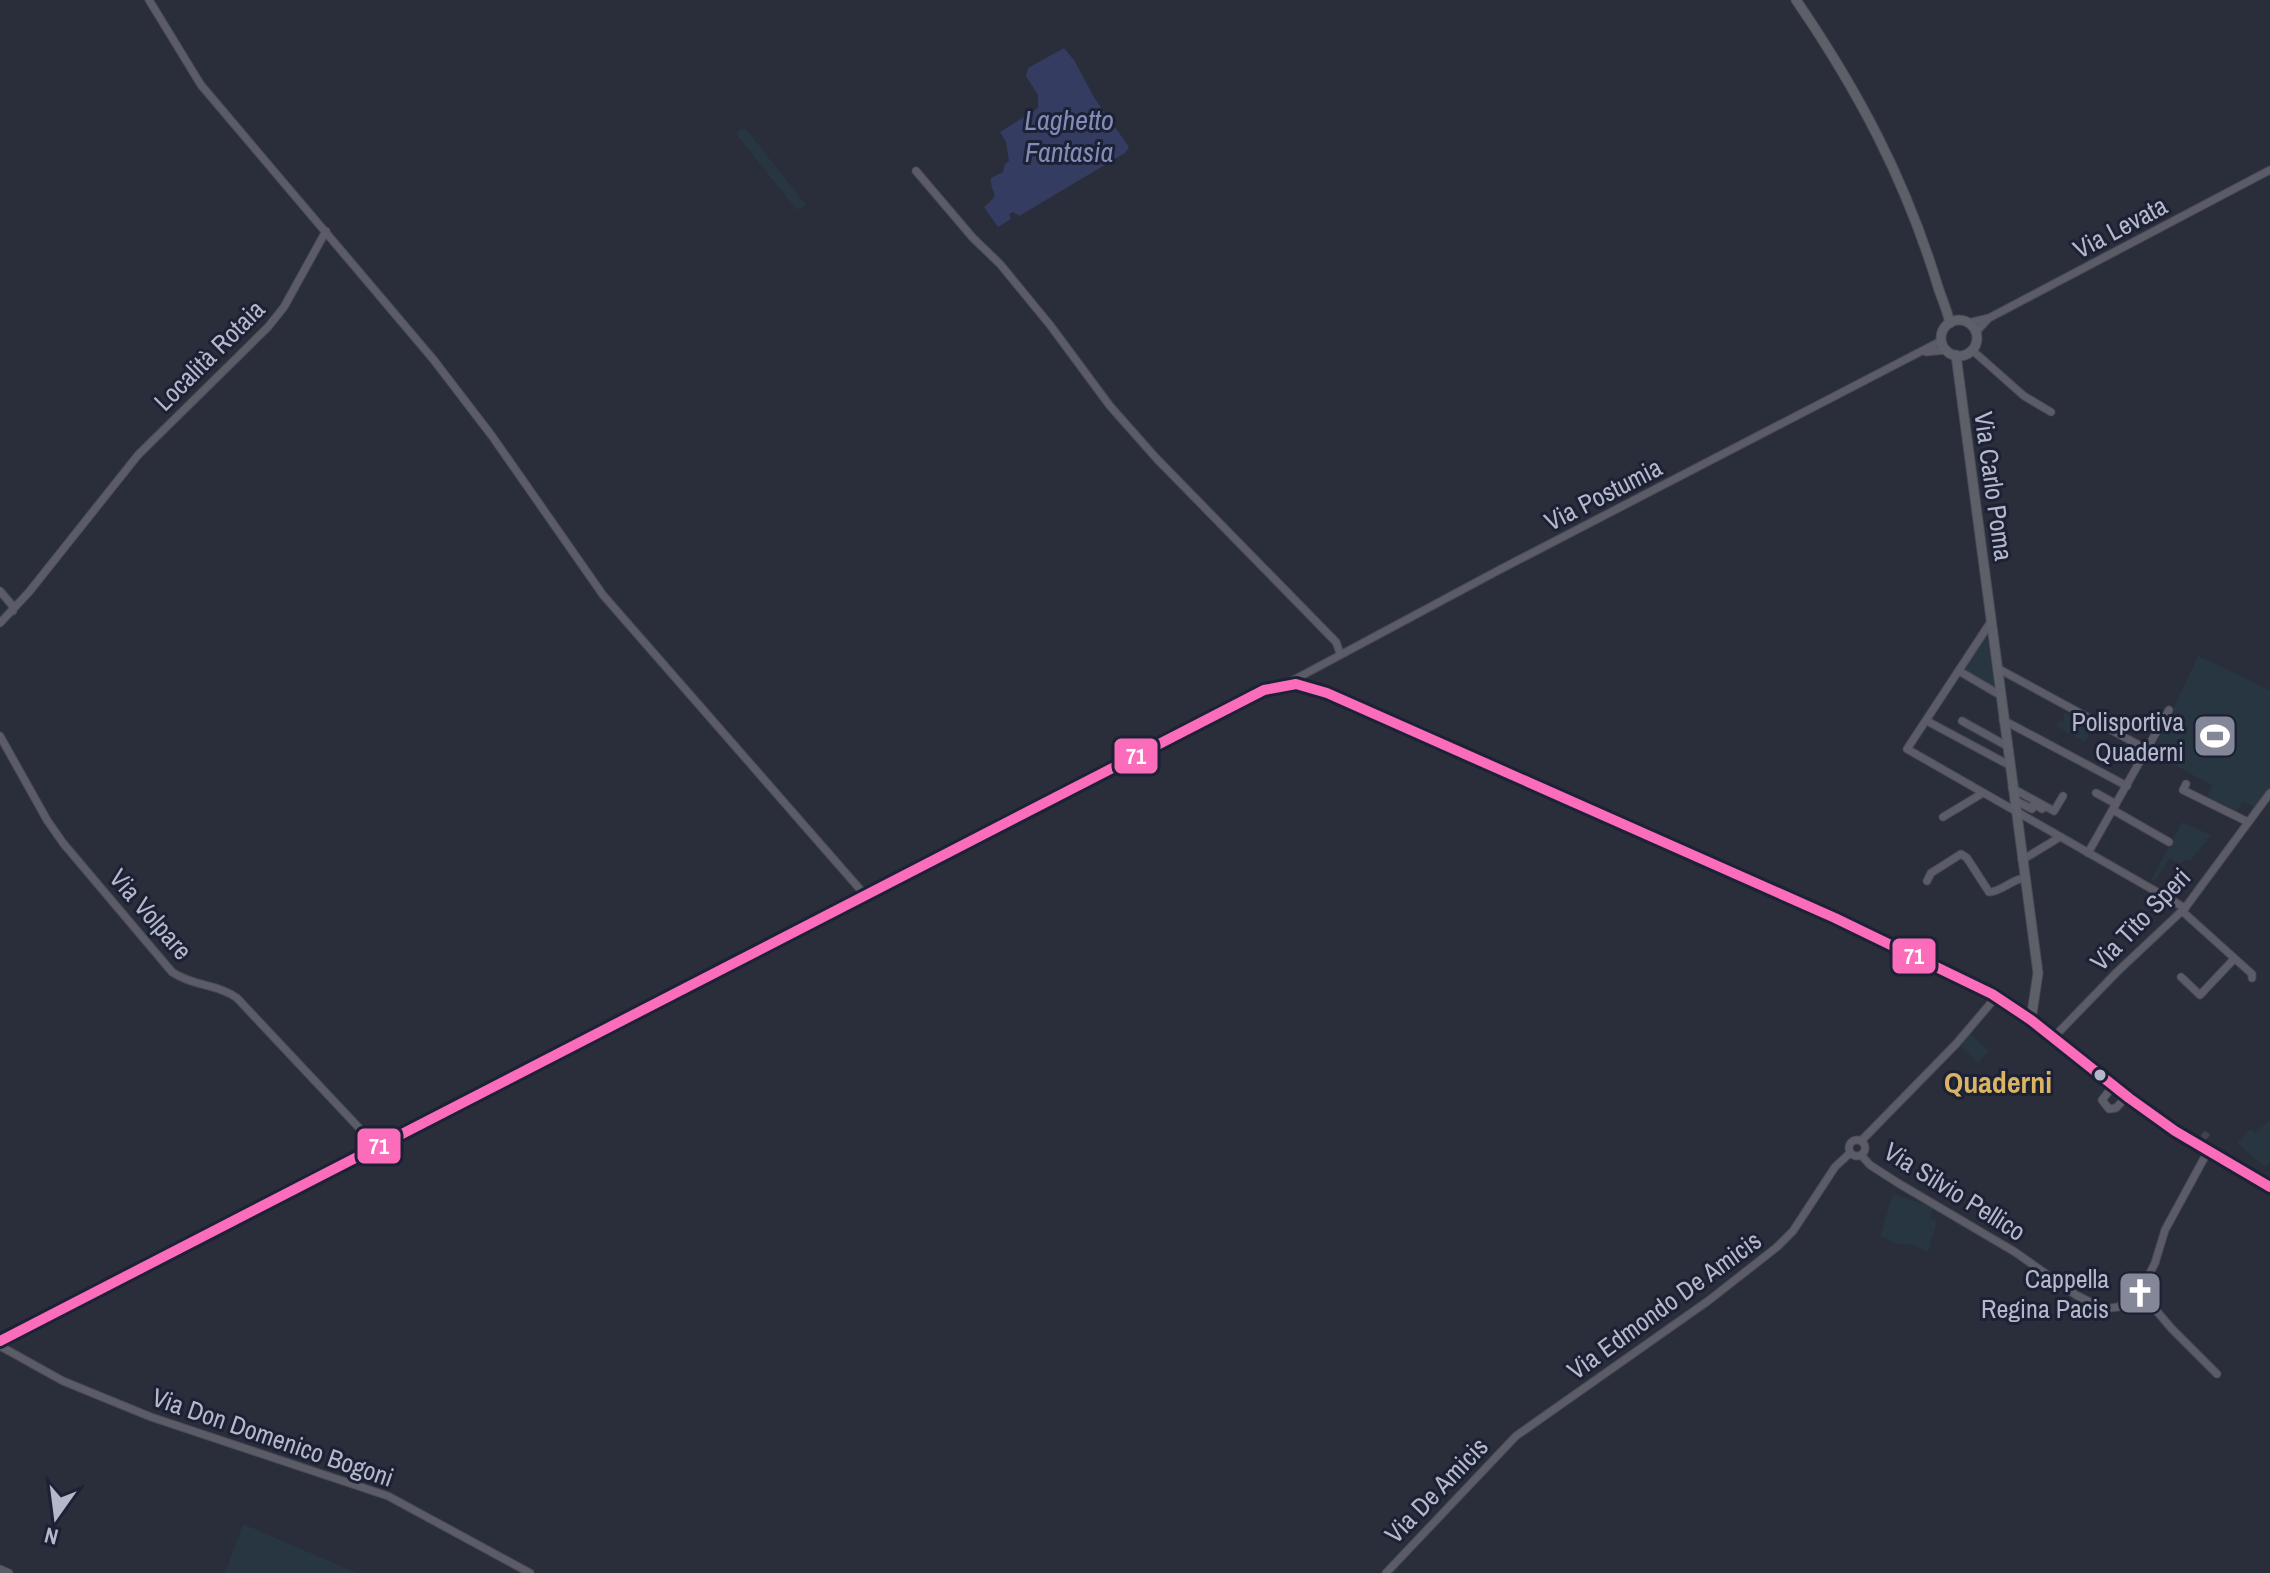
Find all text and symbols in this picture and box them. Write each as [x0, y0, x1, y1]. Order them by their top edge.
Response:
water label: Laghetto Fantasia [1024, 101, 1114, 171]
street label: Via Levata [2067, 188, 2173, 266]
street label: Località Rotaia [146, 292, 272, 418]
street label: Via Carlo Poma [1966, 409, 2022, 563]
street label: Via Postumia [1538, 449, 1668, 539]
place label: Polisportiva Quaderni [2071, 704, 2184, 769]
sports icon: Polisportiva Quaderni [2191, 712, 2239, 760]
line badge: 71 [1113, 737, 1159, 775]
text: 71 [1126, 741, 1147, 771]
street label: Via Tito Speri [2082, 860, 2198, 978]
street label: Via Volpare [102, 861, 200, 967]
line badge: 71 [1891, 937, 1937, 975]
text: 71 [1904, 941, 1925, 971]
district label: Quaderni [1944, 1062, 2052, 1102]
unlabelled marker [2092, 1067, 2108, 1083]
line badge: 71 [356, 1127, 402, 1165]
text: 71 [369, 1131, 390, 1161]
street label: Via Silvio Pellico [1878, 1134, 2032, 1248]
street label: Via Edmondo De Amicis [1560, 1223, 1768, 1387]
place label: Cappella Regina Pacis [1981, 1261, 2109, 1326]
church icon: Cappella Regina Pacis [2116, 1269, 2164, 1317]
street label: Via Don Domenico Bogoni [148, 1379, 398, 1495]
street label: Via De Amicis [1377, 1429, 1495, 1551]
north arrow [16, 1477, 96, 1557]
text: N [41, 1520, 61, 1553]

